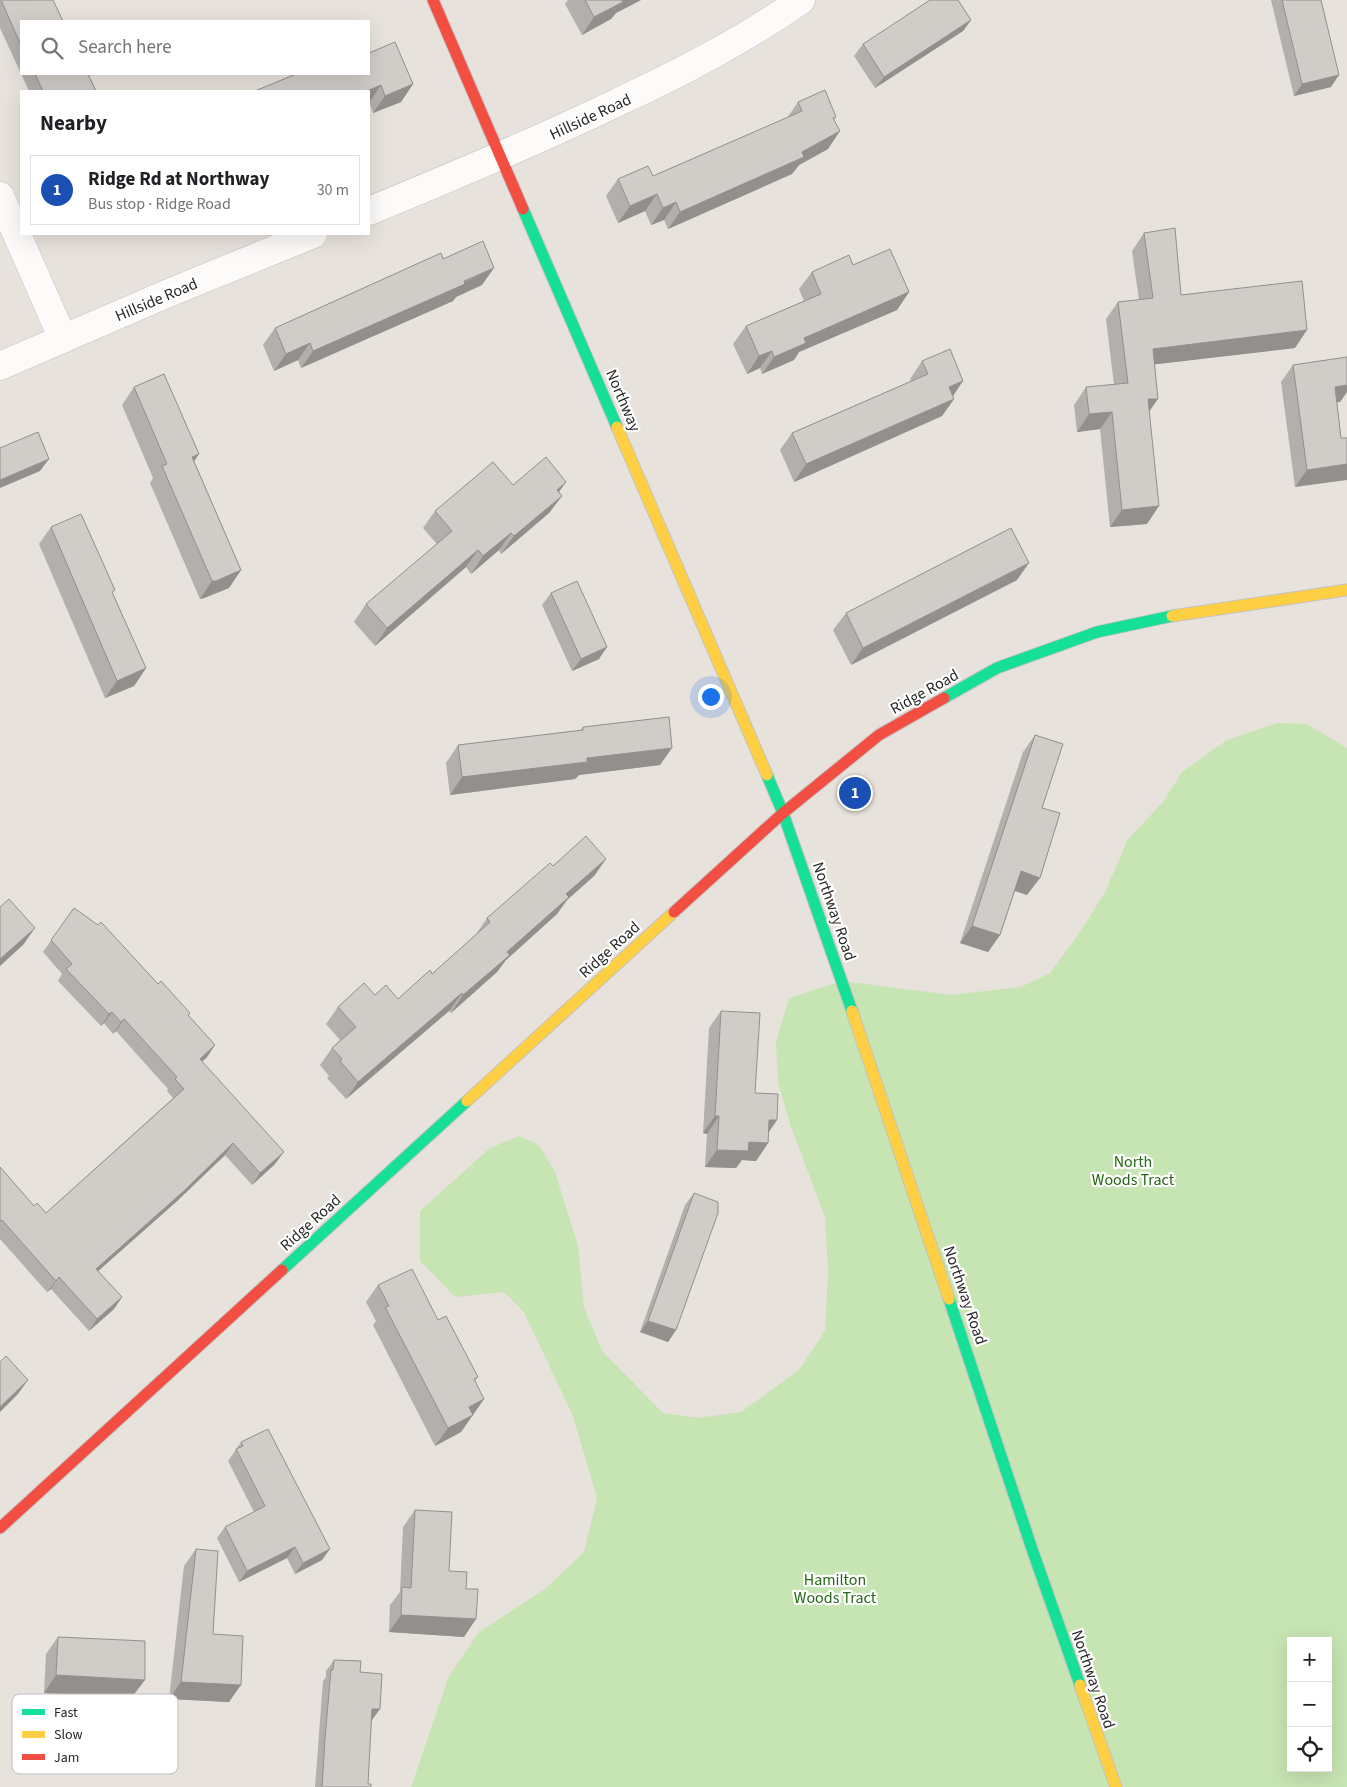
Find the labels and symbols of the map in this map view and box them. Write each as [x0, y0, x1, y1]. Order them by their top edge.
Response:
street label: Hillside Road [546, 88, 635, 145]
street label: Hillside Road [112, 273, 201, 327]
street label: Northway [600, 366, 646, 435]
street label: Ridge Road [886, 664, 963, 720]
your location [698, 684, 724, 710]
pin: 1 [839, 774, 871, 812]
street label: Northway Road [807, 859, 861, 964]
street label: Ridge Road [574, 916, 645, 983]
park label: North Woods Tract [1092, 1151, 1175, 1191]
street label: Ridge Road [275, 1189, 346, 1256]
street label: Northway Road [938, 1243, 992, 1348]
park label: Hamilton Woods Tract [794, 1569, 877, 1609]
street label: Northway Road [1066, 1627, 1120, 1732]
legend [12, 1694, 178, 1774]
text: Fast [54, 1703, 78, 1723]
text: Slow [54, 1725, 83, 1745]
text: Jam [54, 1748, 79, 1768]

